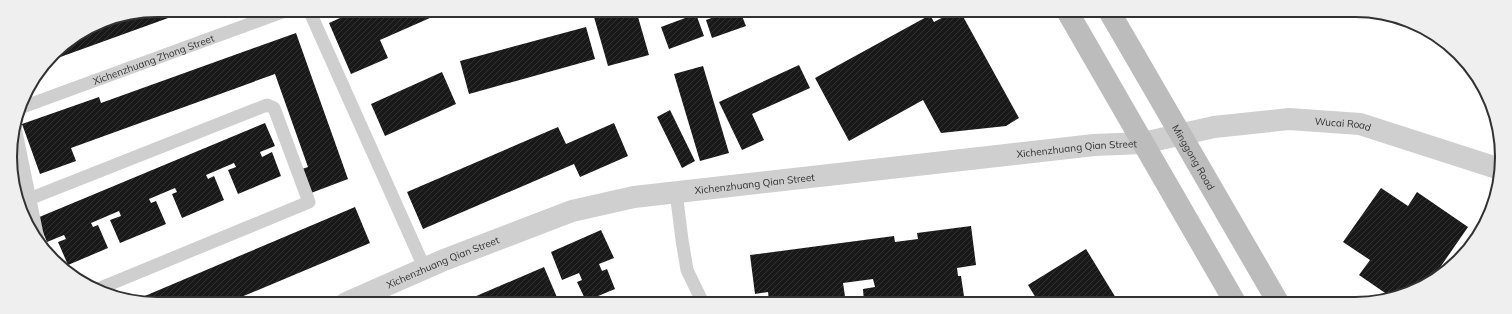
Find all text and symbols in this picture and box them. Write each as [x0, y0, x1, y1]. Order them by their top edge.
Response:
street label: Xichenzhuang Zhong Street [91, 31, 216, 87]
street label: Wucai Road [1314, 114, 1373, 134]
street label: Minggong Road [1170, 122, 1218, 192]
street label: Xichenzhuang Qian Street [1016, 137, 1138, 160]
street label: Xichenzhuang Qian Street [694, 170, 816, 197]
street label: Xichenzhuang Qian Street [384, 233, 501, 291]

